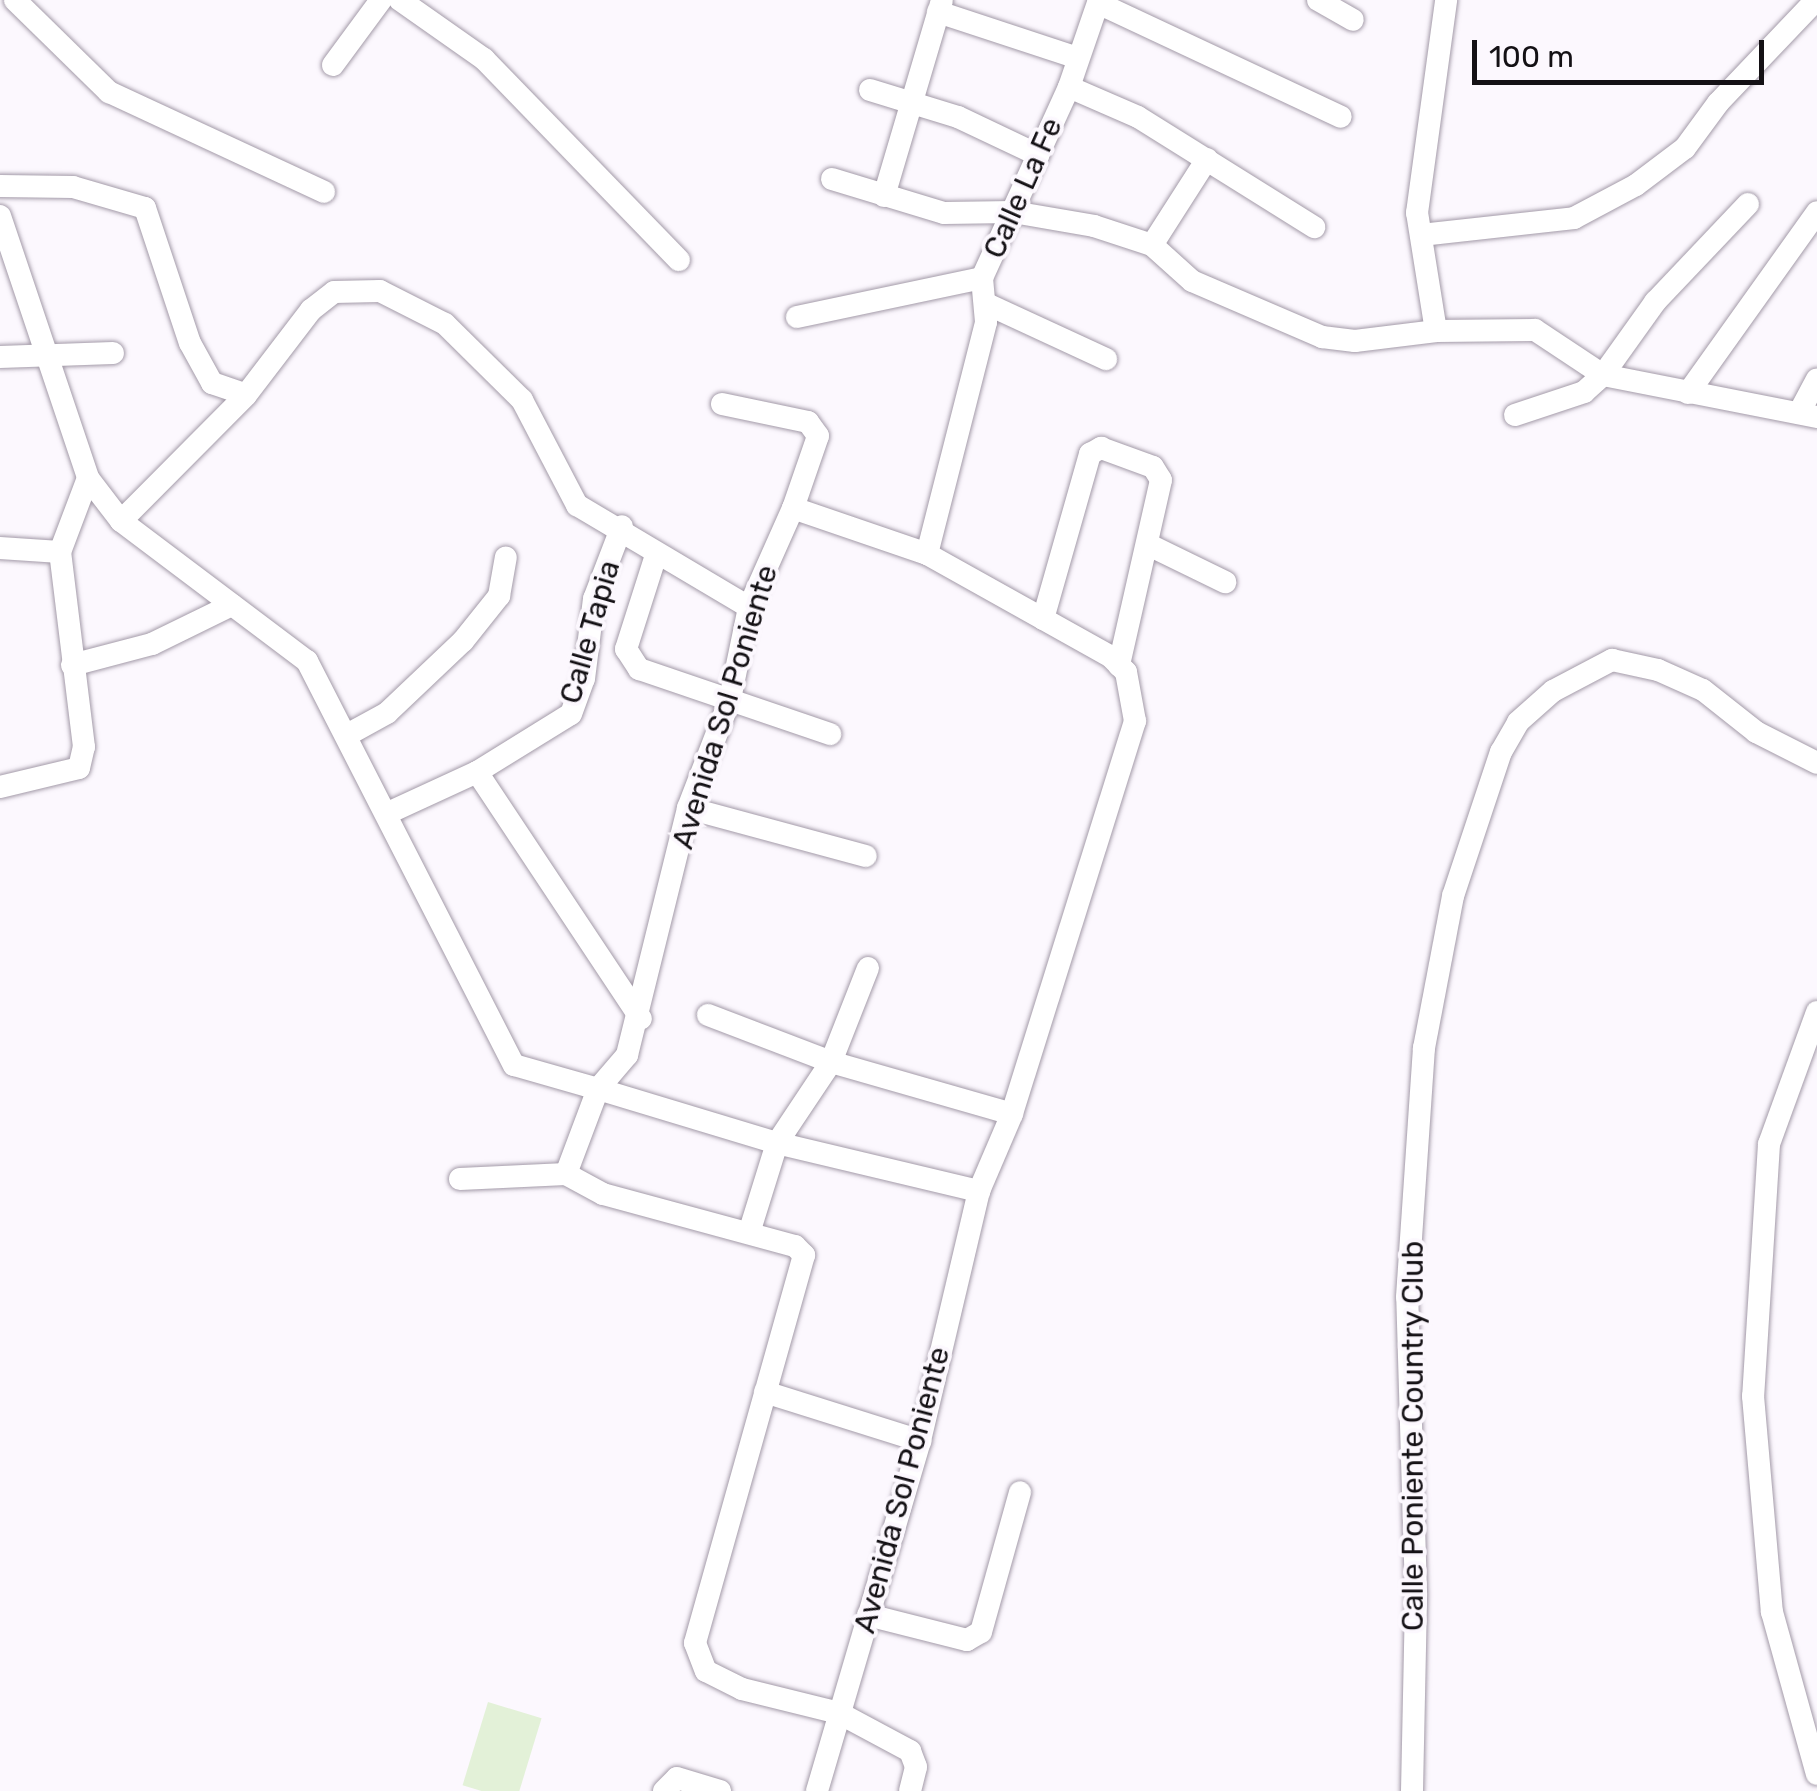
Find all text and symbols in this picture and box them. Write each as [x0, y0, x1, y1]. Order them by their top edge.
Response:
scale bar [1477, 20, 1770, 82]
text: 100 m [1489, 39, 1574, 75]
street label: Calle La Fe [976, 112, 1070, 264]
street label: Calle Tapia [552, 556, 628, 708]
street label: Avenida Sol Poniente [665, 561, 785, 853]
street label: Calle Poniente Country Club [1395, 1240, 1431, 1632]
street label: Avenida Sol Poniente [846, 1343, 958, 1637]

